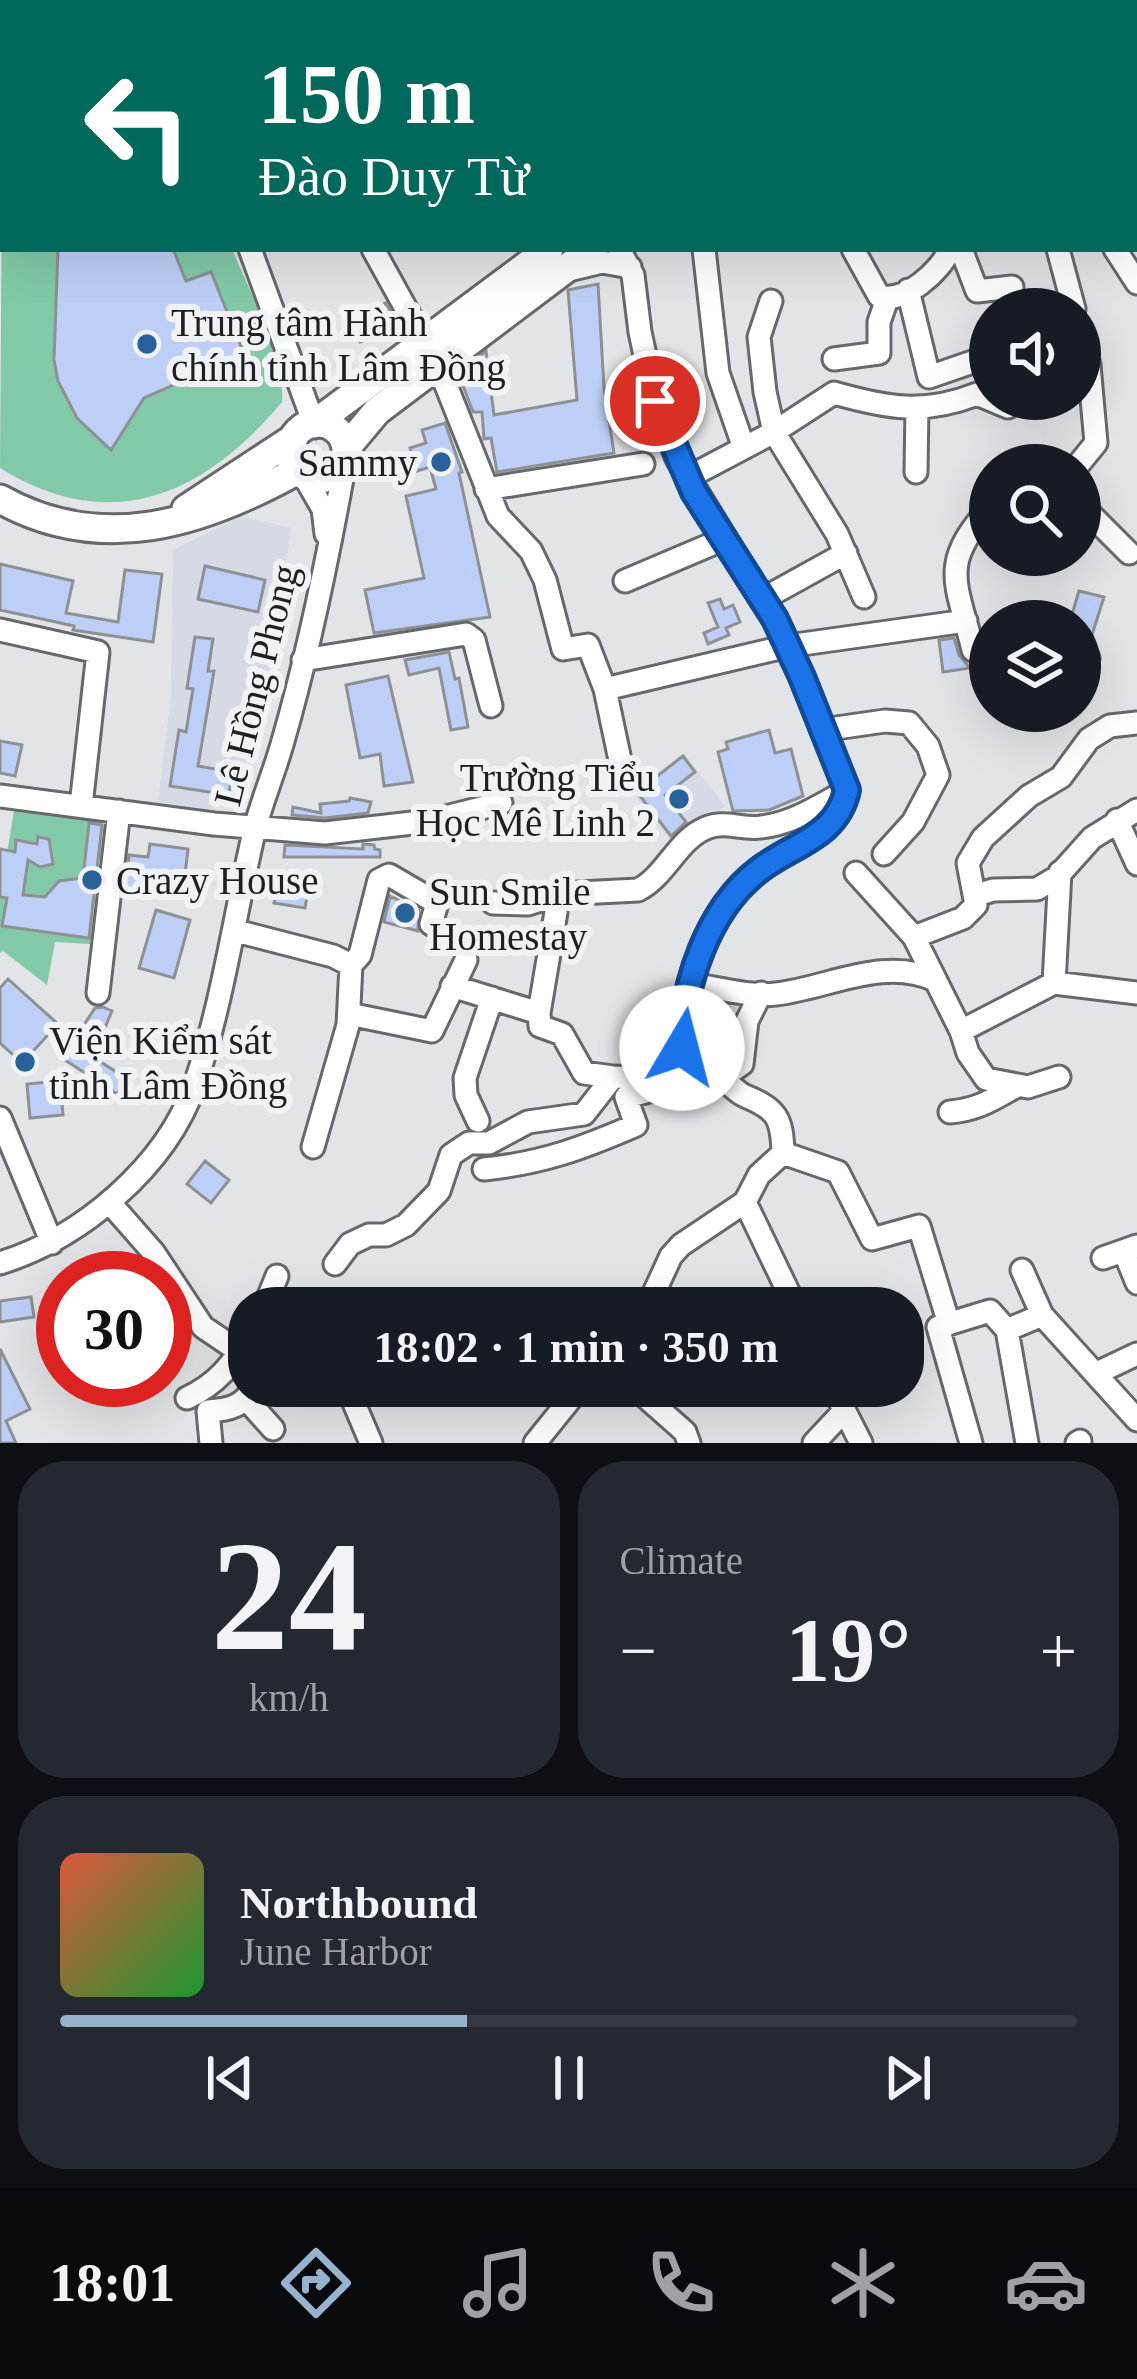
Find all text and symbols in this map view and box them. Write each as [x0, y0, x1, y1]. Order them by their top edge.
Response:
icon: left [60, 48, 216, 204]
text: 150 m [258, 48, 475, 141]
text: Đào Duy Từ [258, 147, 529, 207]
map controls [969, 288, 1101, 732]
button: sound [969, 288, 1101, 420]
place label: Trung tâm Hành chính tỉnh Lâm Đồng [171, 301, 506, 390]
marker: Trung tâm Hành chính tỉnh Lâm Đồng [134, 331, 160, 357]
pin [604, 350, 706, 452]
icon: arrive [622, 368, 688, 434]
place label: Sammy [298, 441, 417, 485]
button: search [969, 444, 1101, 576]
marker: Sammy [428, 449, 454, 475]
street label: Lê Hồng Phong [205, 560, 308, 810]
button: layers [969, 600, 1101, 732]
place label: Trường Tiểu Học Mê Linh 2 [416, 756, 655, 844]
marker: Trường Tiểu Học Mê Linh 2 [666, 786, 692, 812]
place label: Crazy House [116, 859, 319, 903]
marker: Crazy House [79, 867, 105, 893]
place label: Sun Smile Homestay [429, 870, 590, 959]
marker: Sun Smile Homestay [392, 900, 418, 926]
position arrow [619, 985, 745, 1111]
place label: Viện Kiểm sát tỉnh Lâm Đồng [49, 1019, 287, 1108]
marker: Viện Kiểm sát tỉnh Lâm Đồng [12, 1049, 38, 1075]
speed limit sign: 30 [36, 1251, 192, 1407]
text: 18:02 · 1 min · 350 m [374, 1322, 779, 1372]
text: 24 [211, 1510, 367, 1683]
text: Climate [620, 1539, 743, 1582]
text: 19° [785, 1601, 911, 1700]
text: − [620, 1614, 657, 1687]
text: + [1040, 1614, 1077, 1687]
text: km/h [249, 1676, 329, 1719]
text: Northbound [240, 1878, 478, 1928]
text: June Harbor [240, 1930, 432, 1973]
icon: previous [197, 2045, 263, 2111]
icon: pause [536, 2045, 602, 2111]
icon: next [875, 2045, 941, 2111]
icon: directions [274, 2241, 358, 2325]
icon: music [456, 2241, 540, 2325]
icon: phone [639, 2241, 723, 2325]
icon: climate [821, 2241, 905, 2325]
icon: car [1004, 2241, 1088, 2325]
text: 18:01 [49, 2253, 175, 2313]

